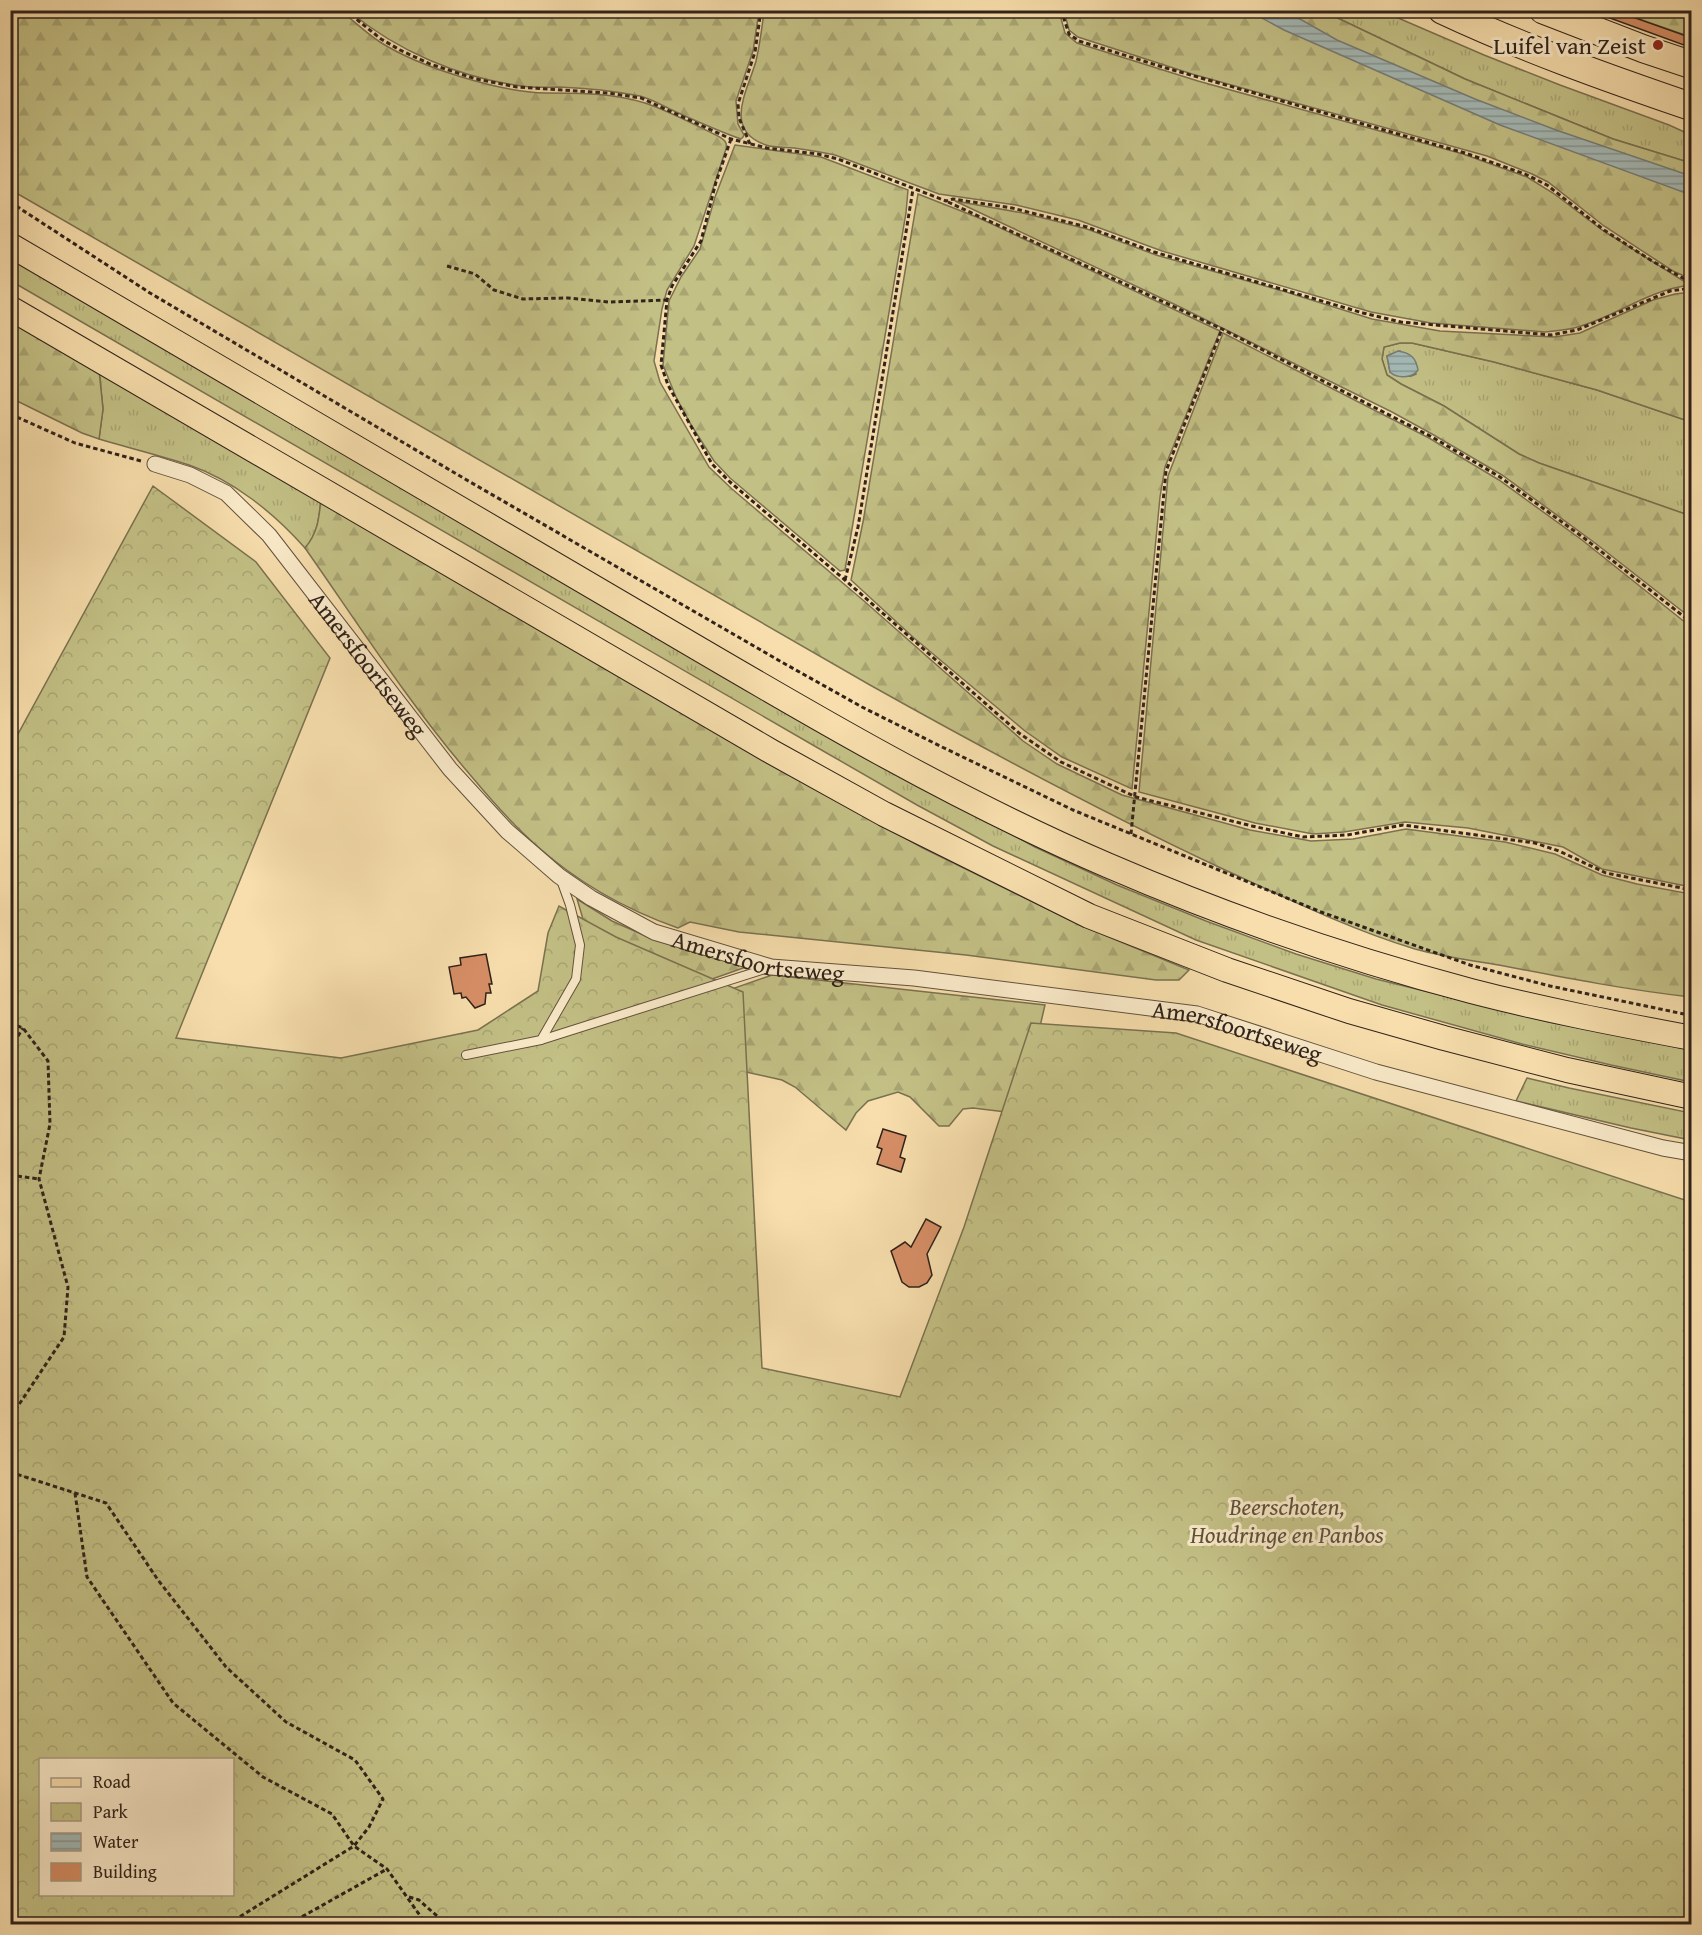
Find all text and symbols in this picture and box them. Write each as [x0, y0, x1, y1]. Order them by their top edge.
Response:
place label: Luifel van Zeist [1493, 28, 1647, 63]
marker: Luifel van Zeist [1651, 38, 1665, 52]
street label: Amersfoortseweg [301, 584, 436, 744]
street label: Amersfoortseweg [668, 921, 846, 990]
street label: Amersfoortseweg [1150, 991, 1327, 1071]
park label: Beerschoten, Houdringe en Panbos [1189, 1489, 1384, 1552]
legend [39, 1758, 234, 1896]
text: Road [93, 1768, 131, 1795]
text: Park [93, 1798, 129, 1825]
text: Water [93, 1828, 139, 1855]
text: Building [93, 1858, 157, 1885]

